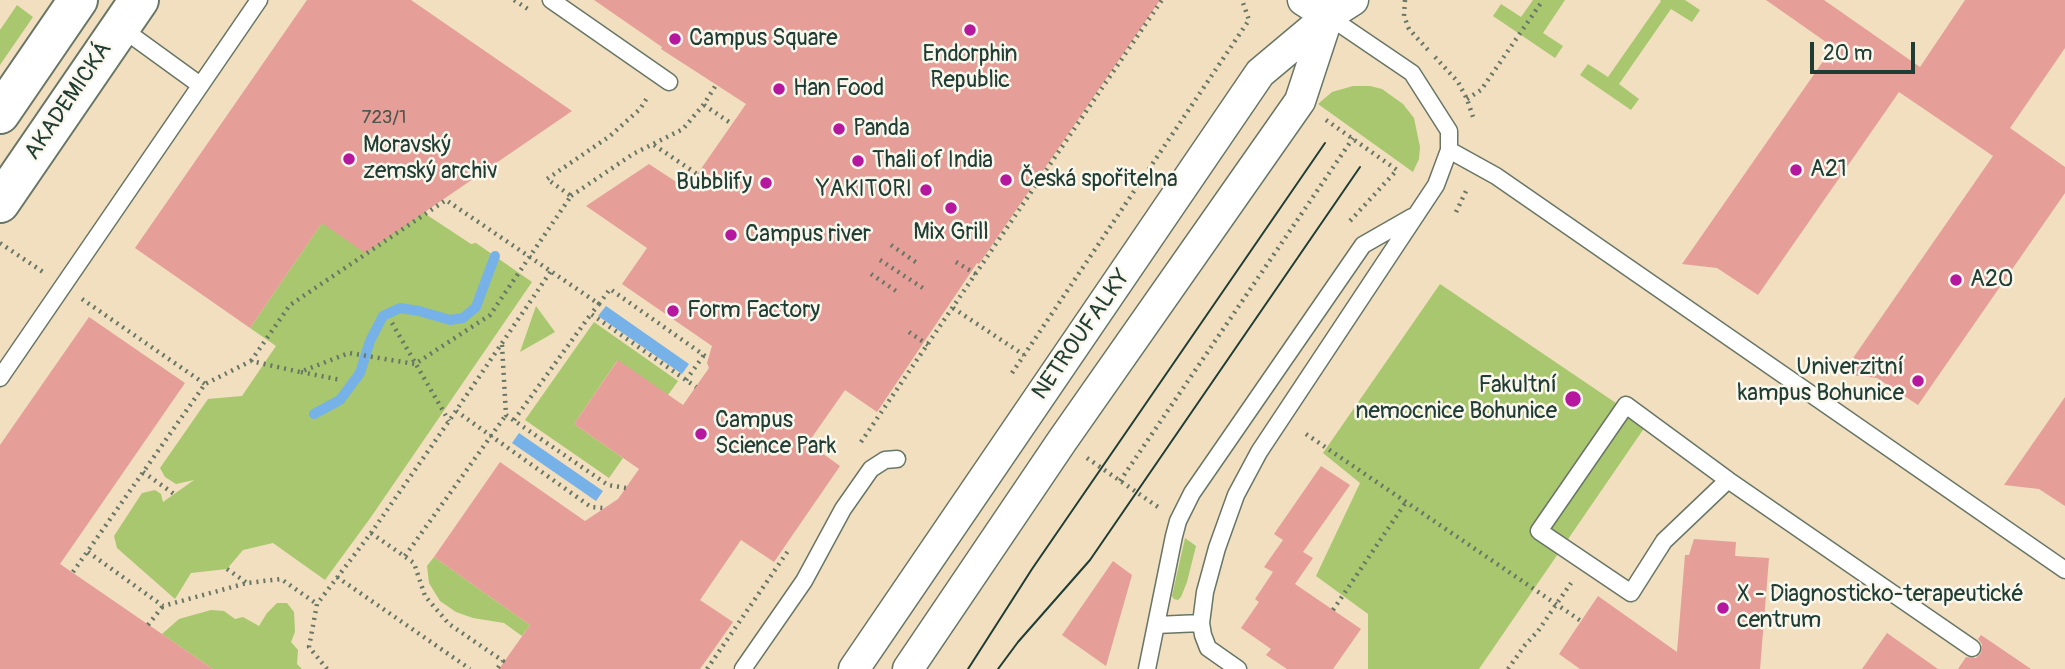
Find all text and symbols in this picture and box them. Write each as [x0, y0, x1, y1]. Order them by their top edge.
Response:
marker: Endorphin Republic [962, 22, 978, 38]
place label: Campus Square [689, 25, 838, 53]
scale bar [1813, 28, 1918, 72]
marker: Campus Square [667, 31, 683, 47]
street label: AKADEMICKÁ [19, 37, 119, 165]
text: 20 m [1823, 40, 1872, 67]
place label: Endorphin Republic [922, 41, 1018, 95]
place label: Han Food [793, 75, 884, 103]
marker: Han Food [771, 81, 787, 97]
house number: 723/1 [362, 107, 406, 129]
place label: Panda [853, 115, 910, 143]
marker: Panda [831, 121, 847, 137]
place label: Moravský zemský archiv [363, 132, 498, 186]
place label: Thali of India [872, 147, 993, 175]
marker: Moravský zemský archiv [341, 151, 357, 167]
marker: Thali of India [850, 153, 866, 169]
place label: A21 [1810, 156, 1847, 184]
marker: A21 [1788, 162, 1804, 178]
place label: Česká spořitelna [1020, 166, 1178, 194]
place label: Bubblify [676, 169, 752, 197]
marker: Česká spořitelna [998, 172, 1014, 188]
marker: Bubblify [758, 175, 774, 191]
place label: YAKITORI [816, 176, 912, 204]
marker: YAKITORI [918, 182, 934, 198]
marker: Mix Grill [943, 200, 959, 216]
place label: Mix Grill [913, 219, 989, 247]
place label: Campus river [745, 221, 871, 249]
marker: Campus river [723, 227, 739, 243]
street label: NETROUFALKY [1027, 265, 1137, 405]
place label: A20 [1970, 266, 2013, 294]
marker: A20 [1948, 272, 1964, 288]
place label: Form Factory [687, 297, 820, 325]
marker: Form Factory [665, 303, 681, 319]
place label: Univerzitní kampus Bohunice [1738, 354, 1904, 408]
place label: Fakultní nemocnice Bohunice [1355, 372, 1557, 426]
marker: Univerzitní kampus Bohunice [1910, 373, 1926, 389]
marker: Fakultní nemocnice Bohunice [1563, 389, 1583, 409]
place label: Campus Science Park [715, 407, 836, 461]
marker: Campus Science Park [693, 426, 709, 442]
place label: X - Diagnosticko-terapeutické centrum [1737, 581, 2024, 635]
marker: X - Diagnosticko-terapeutické centrum [1715, 600, 1731, 616]

